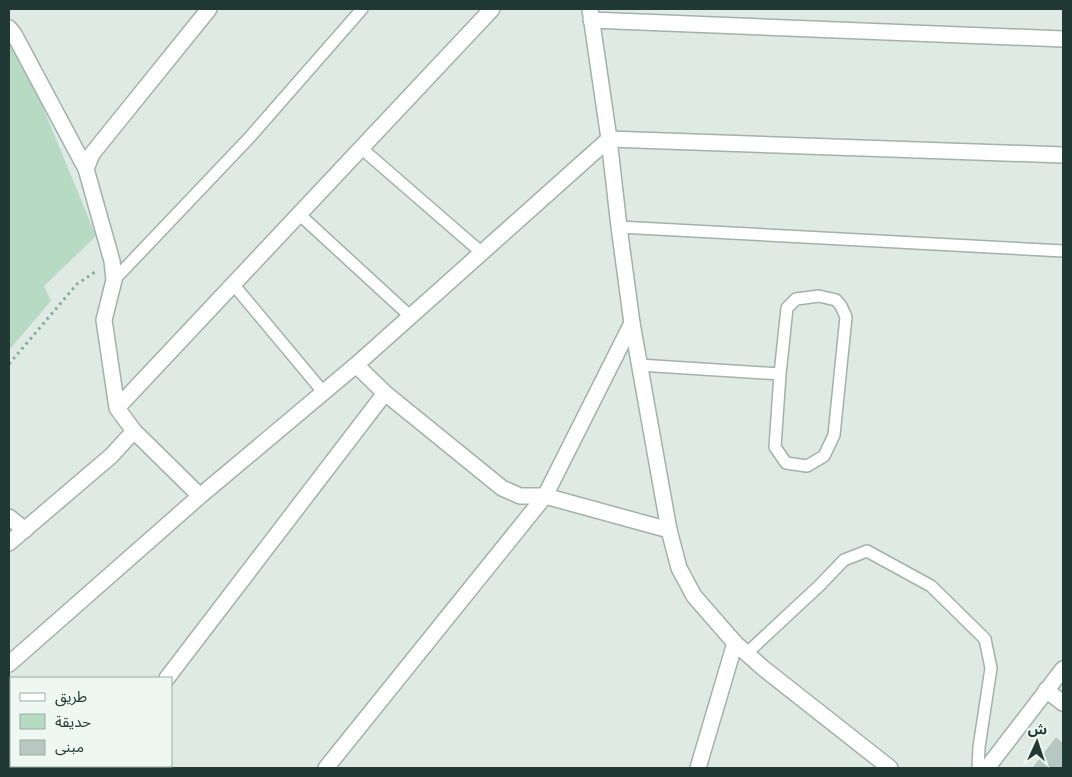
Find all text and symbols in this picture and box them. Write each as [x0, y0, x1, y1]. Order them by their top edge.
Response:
legend [10, 677, 172, 767]
text: طريق [55, 687, 87, 707]
text: حديقة [55, 712, 91, 730]
north arrow [1012, 717, 1062, 767]
text: ش [1028, 720, 1048, 738]
text: مبنى [55, 737, 84, 756]

